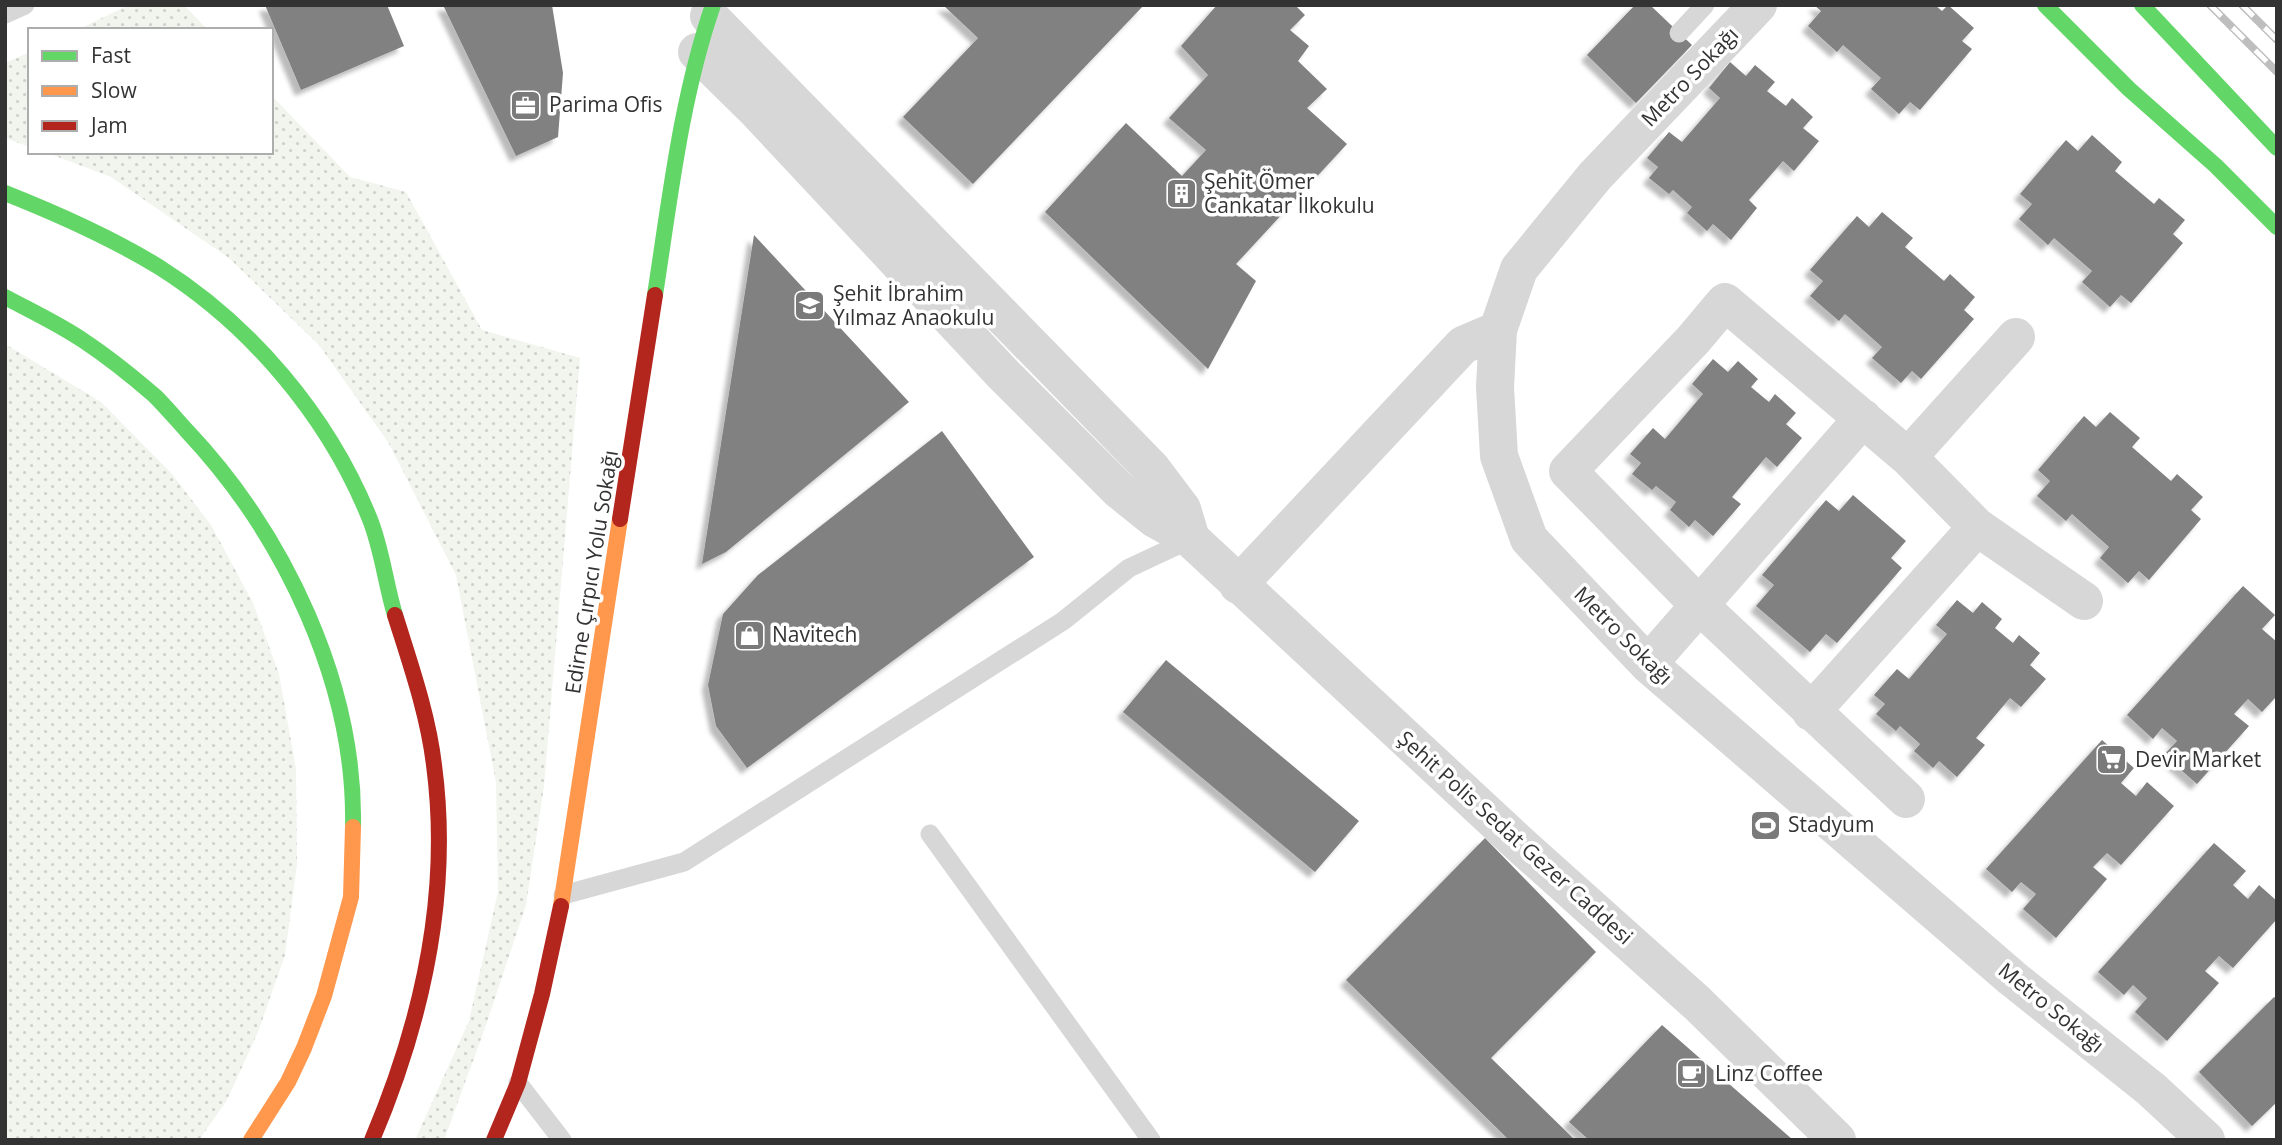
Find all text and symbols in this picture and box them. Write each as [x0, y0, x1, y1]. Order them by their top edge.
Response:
street label: Metro Sokağı [1635, 20, 1744, 132]
legend [28, 28, 273, 154]
text: Fast [91, 41, 131, 69]
text: Slow [91, 76, 137, 104]
office icon: Parima Ofis [509, 88, 543, 122]
place label: Parima Ofis [549, 90, 662, 118]
text: Jam [89, 111, 128, 139]
place label: Şehit Ömer Cankatar İlkokulu [1204, 167, 1375, 219]
building icon: Şehit Ömer Cankatar İlkokulu [1164, 177, 1198, 211]
place label: Şehit İbrahim Yılmaz Anaokulu [833, 279, 994, 331]
school or university icon: Şehit İbrahim Yılmaz Anaokulu [793, 289, 827, 323]
street label: Edirne Çırpıcı Yolu Sokağı [558, 448, 624, 696]
street label: Metro Sokağı [1568, 580, 1679, 691]
shop icon: Navitech [732, 618, 766, 652]
place label: Navitech [772, 620, 858, 648]
street label: Şehit Polis Sedat Gezer Caddesi [1392, 724, 1639, 950]
supermarket icon: Devir Market [2095, 743, 2129, 777]
place label: Devir Market [2135, 745, 2261, 773]
sports icon: Stadyum [1748, 808, 1782, 842]
place label: Stadyum [1788, 810, 1874, 838]
street label: Metro Sokağı [1993, 956, 2110, 1059]
cafe icon: Linz Coffee [1675, 1057, 1709, 1091]
place label: Linz Coffee [1715, 1059, 1823, 1087]

